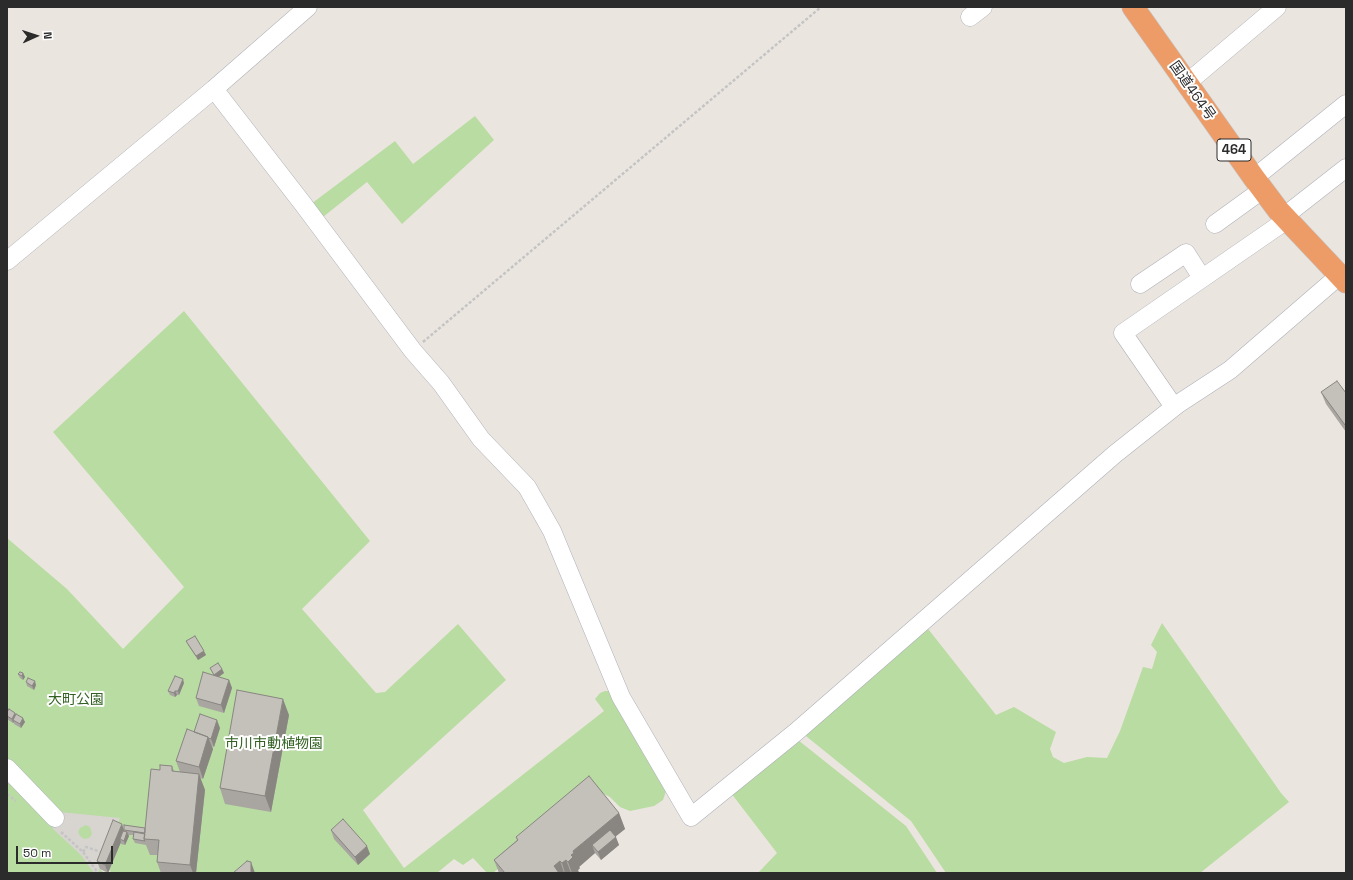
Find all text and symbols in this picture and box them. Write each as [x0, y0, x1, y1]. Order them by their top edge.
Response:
north arrow [16, 16, 56, 56]
text: N [41, 31, 55, 39]
street label: 国道464号 [1166, 58, 1218, 124]
road number: 464 [1217, 139, 1251, 161]
park label: 大町公園 [48, 692, 104, 708]
park label: 市川市動植物園 [225, 736, 323, 752]
scale bar [18, 838, 115, 864]
text: 50 m [23, 845, 51, 861]

